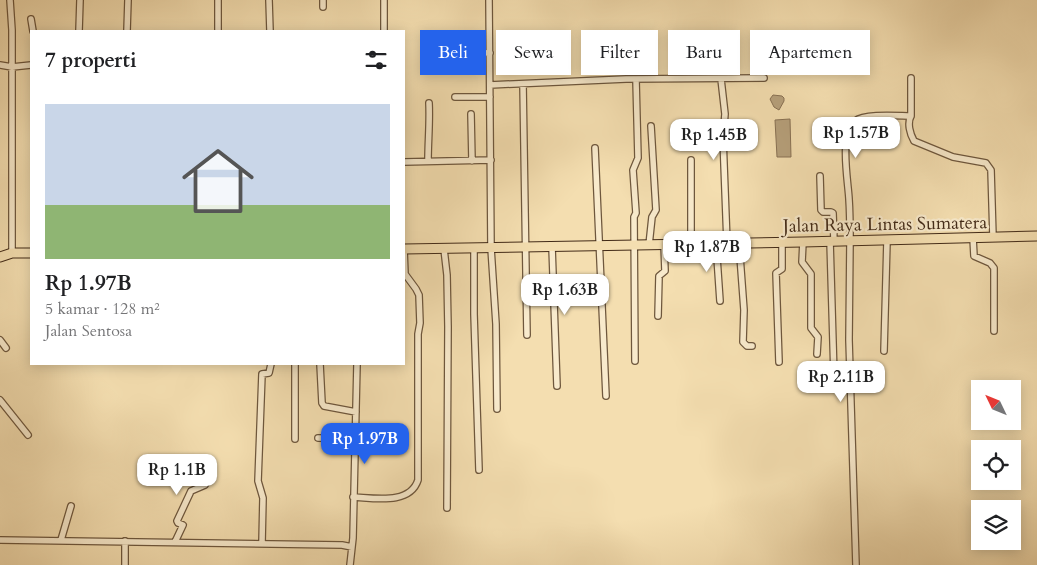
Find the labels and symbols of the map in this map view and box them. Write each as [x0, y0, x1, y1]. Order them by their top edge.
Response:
pin: Rp 1.57B [804, 116, 908, 159]
pin: Rp 1.45B [662, 119, 766, 161]
street label: Jalan Raya Lintas Sumatera [780, 210, 988, 239]
pin: Rp 1.87B [655, 230, 759, 273]
pin: Rp 1.63B [513, 274, 617, 316]
pin: Rp 2.11B [789, 360, 893, 403]
north arrow [971, 380, 1021, 430]
pin: Rp 1.97B [313, 422, 417, 465]
pin: Rp 1.1B [131, 454, 223, 496]

